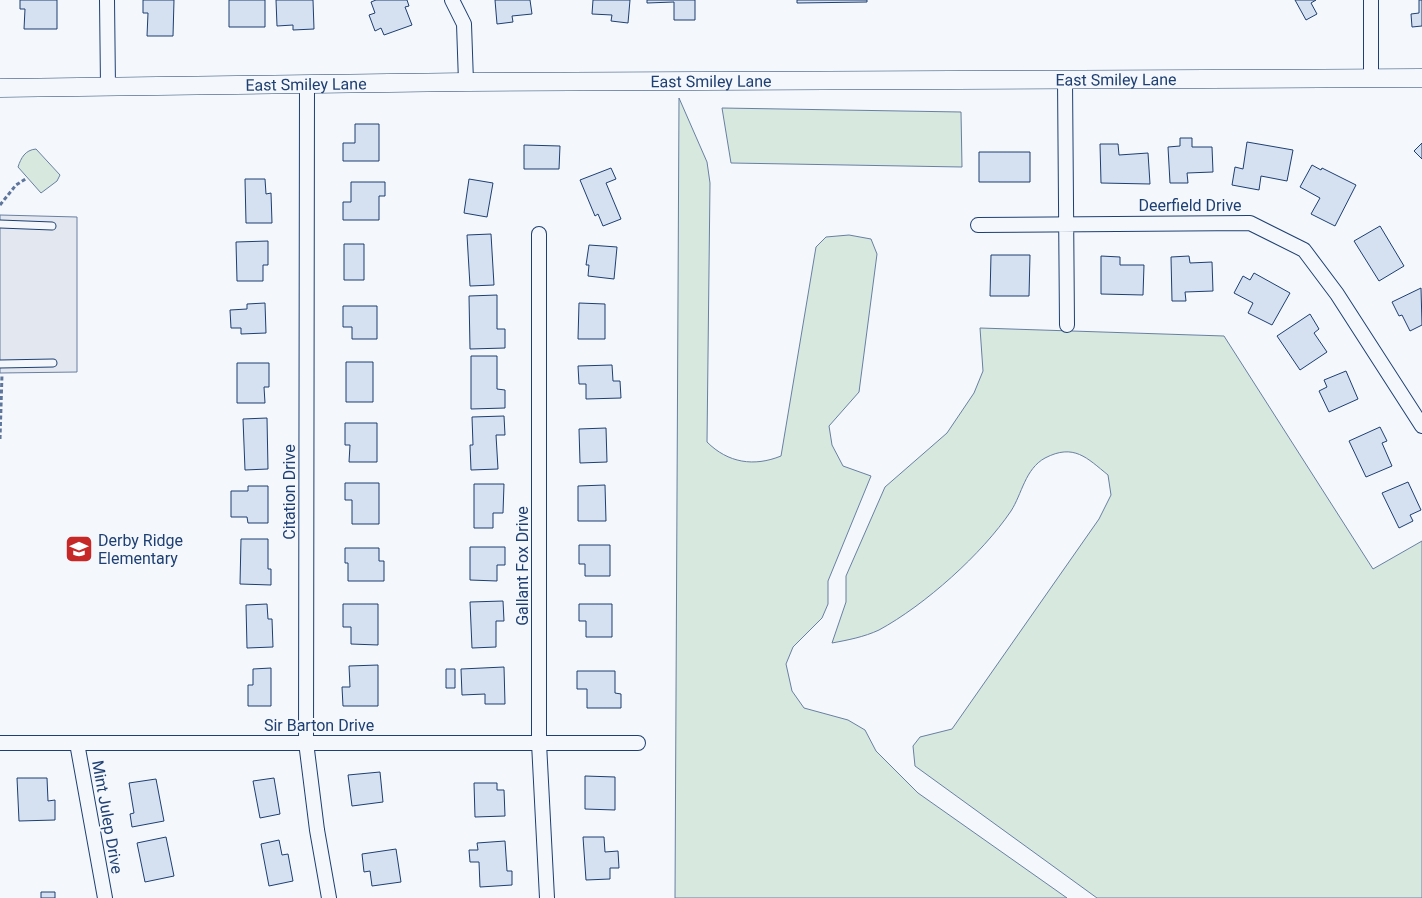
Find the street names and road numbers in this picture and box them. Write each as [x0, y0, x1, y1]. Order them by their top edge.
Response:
street label: East Smiley Lane [1055, 70, 1177, 90]
street label: East Smiley Lane [650, 72, 772, 91]
street label: East Smiley Lane [245, 74, 367, 95]
street label: Deerfield Drive [1138, 196, 1242, 215]
street label: Citation Drive [280, 444, 299, 540]
street label: Gallant Fox Drive [513, 506, 532, 626]
street label: Sir Barton Drive [264, 716, 374, 735]
street label: Mint Julep Drive [88, 759, 127, 875]

